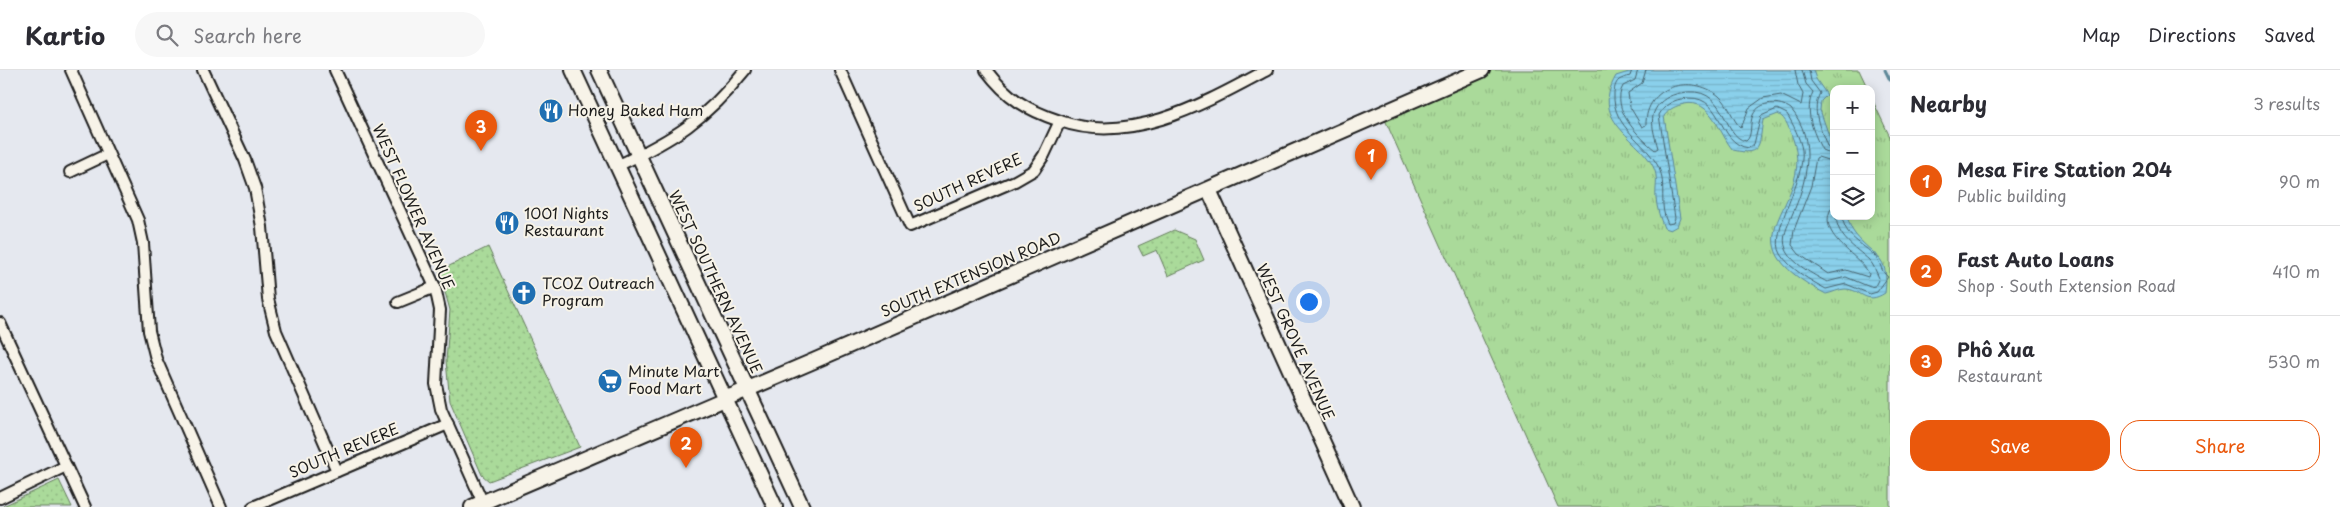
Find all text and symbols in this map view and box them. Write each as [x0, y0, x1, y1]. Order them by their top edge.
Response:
search box [135, 12, 485, 57]
text: Kartio [25, 17, 105, 53]
icon: search [153, 21, 181, 49]
text: Search here [193, 21, 302, 49]
text: Map [2082, 21, 2120, 48]
text: Directions [2148, 21, 2236, 48]
text: Saved [2264, 21, 2315, 48]
map controls [1830, 85, 1875, 220]
button: + [1830, 85, 1875, 130]
text: Nearby [1910, 87, 1987, 119]
text: 3 results [2253, 91, 2320, 115]
restaurant icon: Honey Baked Ham [538, 98, 564, 124]
place label: Honey Baked Ham [568, 98, 703, 121]
pin: 3 [465, 110, 497, 151]
street label: WEST FLOWER AVENUE [367, 120, 461, 293]
button: − [1830, 130, 1875, 175]
pin: 1 [1355, 139, 1387, 180]
street label: SOUTH REVERE [909, 146, 1025, 217]
text: Mesa Fire Station 204 [1957, 155, 2172, 183]
text: 1 [1922, 169, 1930, 193]
text: 90 m [2279, 169, 2320, 193]
button: layers [1830, 175, 1875, 220]
text: Public building [1957, 183, 2067, 207]
street label: WEST SOUTHERN AVENUE [664, 186, 769, 377]
place label: 1001 Nights Restaurant [524, 201, 609, 241]
restaurant icon: 1001 Nights Restaurant [494, 210, 520, 236]
street label: SOUTH EXTENSION ROAD [877, 225, 1064, 322]
text: Fast Auto Loans [1957, 245, 2114, 273]
street label: WEST GROVE AVENUE [1251, 259, 1341, 423]
text: 2 [1920, 259, 1932, 283]
text: 410 m [2272, 259, 2320, 283]
place label: TCOZ Outreach Program [542, 271, 655, 311]
text: Shop · South Extension Road [1957, 273, 2176, 297]
church icon: TCOZ Outreach Program [511, 280, 537, 306]
your location [1296, 289, 1322, 315]
text: Phô Xua [1957, 335, 2035, 363]
text: 3 [1921, 349, 1931, 373]
text: 530 m [2267, 349, 2320, 373]
place label: Minute Mart Food Mart [628, 359, 719, 399]
text: Restaurant [1957, 363, 2043, 387]
supermarket icon: Minute Mart Food Mart [597, 368, 623, 394]
street label: SOUTH REVERE [285, 416, 402, 483]
button: Save [1910, 420, 2110, 471]
button: Share [2120, 420, 2320, 471]
pin: 2 [670, 427, 702, 468]

